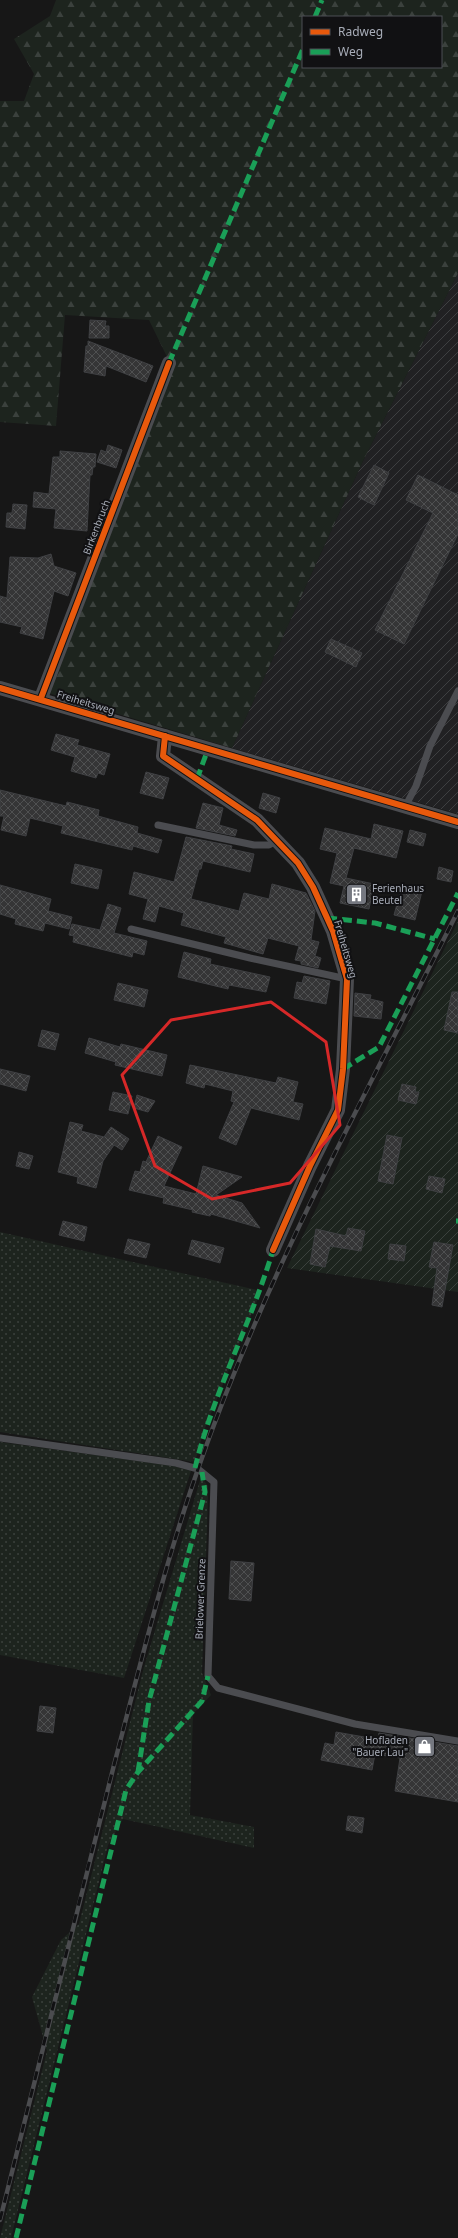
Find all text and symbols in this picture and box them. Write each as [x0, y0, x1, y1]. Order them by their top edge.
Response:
legend [302, 16, 442, 68]
text: Radweg [338, 23, 383, 40]
text: Weg [338, 43, 363, 60]
street label: Birkenbruch [79, 498, 113, 556]
street label: Freiheitsweg [55, 687, 117, 717]
building icon: Ferienhaus Beutel [344, 881, 370, 907]
place label: Ferienhaus Beutel [372, 881, 424, 907]
street label: Freiheitsweg [331, 918, 361, 980]
street label: Brielower Grenze [192, 1558, 208, 1640]
place label: Hofladen "Bauer Lau" [352, 1733, 408, 1759]
shop icon: Hofladen "Bauer Lau" [411, 1733, 437, 1759]

